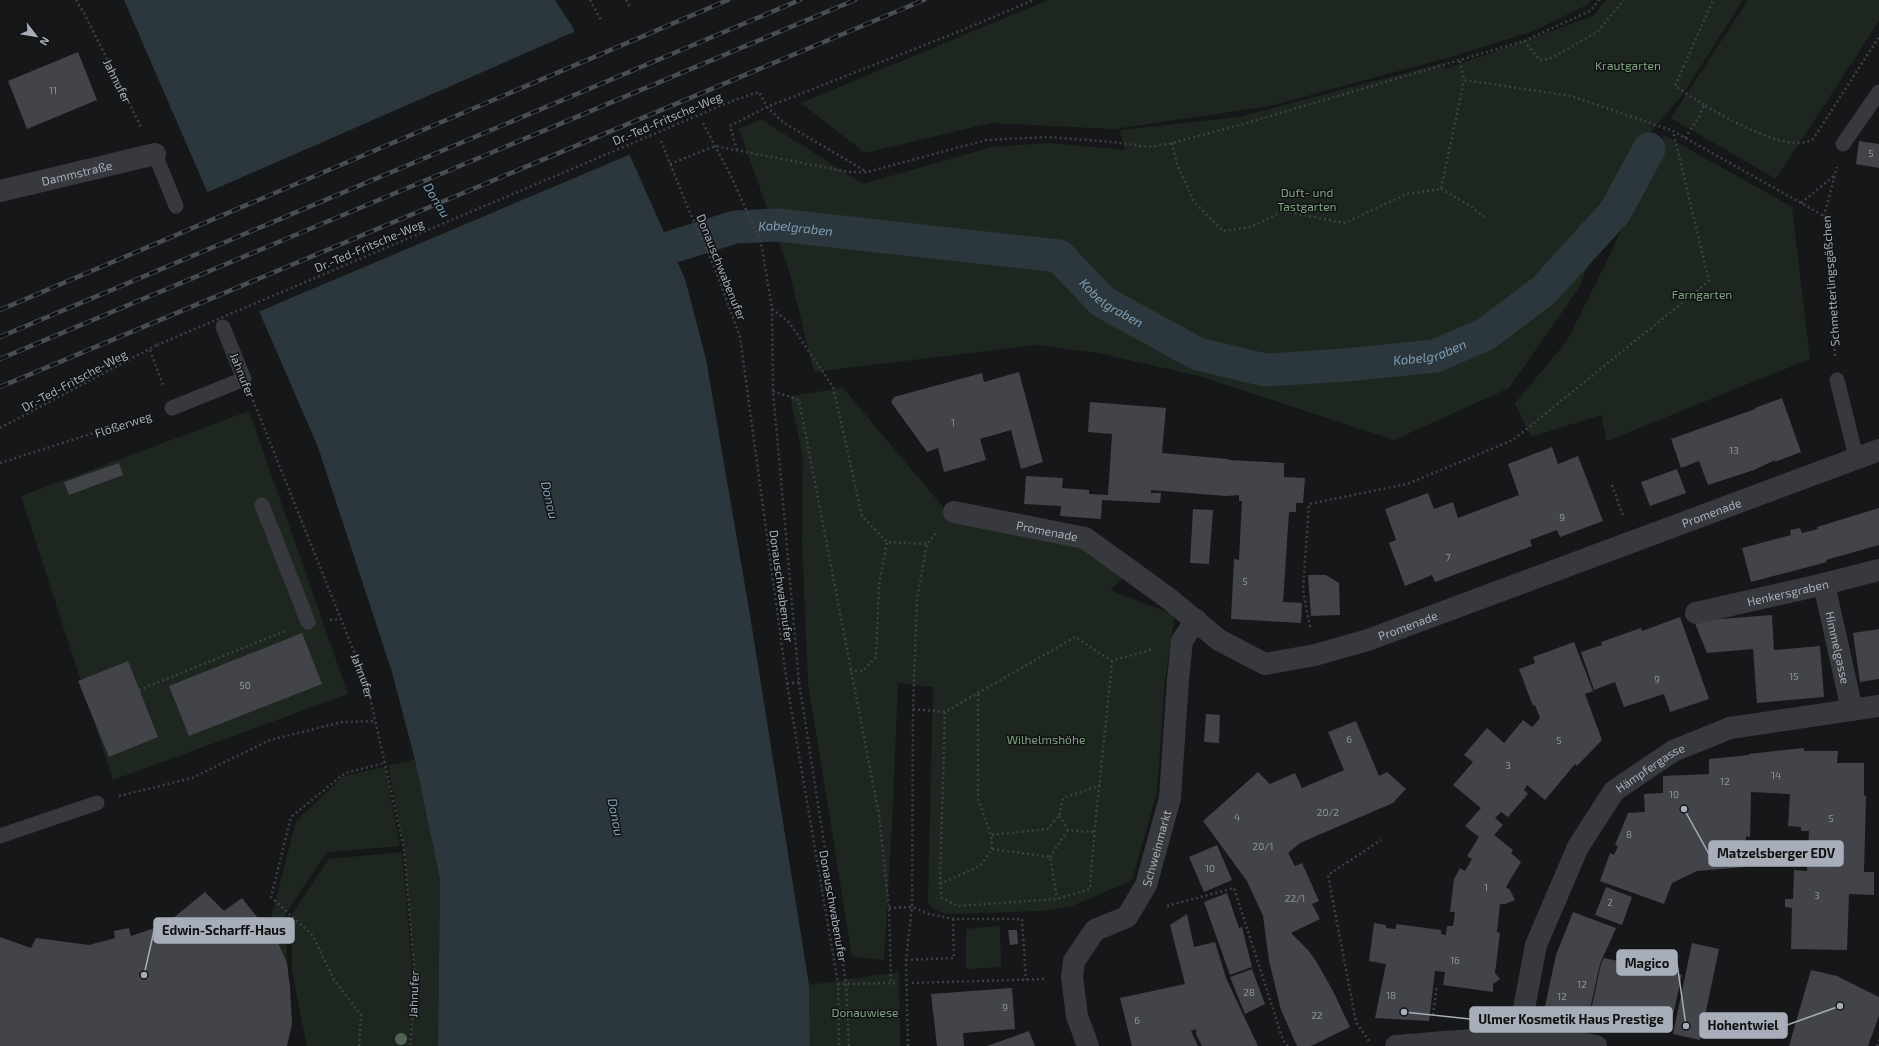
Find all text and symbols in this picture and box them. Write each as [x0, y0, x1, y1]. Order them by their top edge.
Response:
north arrow [16, 16, 56, 56]
text: N [37, 35, 53, 48]
street label: Jahnufer [101, 56, 135, 105]
park label: Krautgarten [1595, 58, 1661, 72]
house number: 11 [49, 84, 57, 96]
street label: Dr.-Ted-Fritsche-Weg [610, 88, 724, 147]
house number: 5 [1868, 147, 1874, 159]
street label: Dammstraße [40, 157, 114, 188]
water label: Donau [420, 179, 454, 221]
park label: Duft- und Tastgarten [1277, 185, 1337, 213]
street label: Donauschwabenufer [694, 212, 750, 322]
street label: Dr.-Ted-Fritsche-Weg [312, 215, 426, 274]
street label: Schmetterlingsgäßchen [1818, 215, 1842, 347]
water label: Kobelgraben [758, 217, 834, 239]
water label: Kobelgraben [1076, 275, 1146, 331]
park label: Farngarten [1672, 287, 1732, 301]
water label: Kobelgraben [1392, 336, 1469, 368]
street label: Dr.-Ted-Fritsche-Weg [19, 346, 129, 414]
street label: Jahnufer [228, 351, 258, 400]
street label: Flößerweg [93, 408, 154, 440]
house number: 1 [951, 416, 955, 428]
house number: 13 [1729, 444, 1739, 456]
water label: Donau [538, 480, 562, 520]
street label: Promenade [1680, 495, 1743, 530]
house number: 9 [1559, 511, 1565, 523]
street label: Promenade [1015, 518, 1079, 543]
street label: Donauschwabenufer [767, 529, 797, 643]
house number: 7 [1445, 551, 1451, 563]
house number: 5 [1242, 575, 1248, 587]
street label: Henkersgraben [1746, 576, 1830, 608]
street label: Promenade [1376, 608, 1439, 643]
street label: Himmelgasse [1823, 610, 1853, 685]
street label: Jahnufer [348, 651, 377, 700]
house number: 15 [1789, 670, 1799, 682]
house number: 9 [1654, 673, 1660, 685]
house number: 50 [239, 679, 251, 691]
park label: Wilhelmshöhe [1007, 732, 1085, 746]
house number: 6 [1346, 733, 1352, 745]
house number: 5 [1556, 734, 1562, 746]
street label: Hämpfergasse [1613, 740, 1686, 795]
house number: 3 [1505, 759, 1511, 771]
house number: 14 [1771, 769, 1781, 781]
house number: 12 [1720, 775, 1730, 787]
house number: 10 [1669, 788, 1679, 800]
water label: Donau [604, 797, 628, 837]
house number: 20/2 [1317, 806, 1340, 818]
street label: Schweinmarkt [1139, 808, 1174, 888]
house number: 4 [1234, 811, 1240, 823]
house number: 5 [1828, 812, 1834, 824]
house number: 8 [1626, 828, 1632, 840]
house number: 20/1 [1253, 840, 1273, 852]
callout: Matzelsberger EDV [1709, 841, 1843, 866]
text: Matzelsberger EDV [1717, 845, 1836, 861]
street label: Donauschwabenufer [817, 849, 851, 963]
house number: 10 [1205, 862, 1215, 874]
house number: 1 [1484, 881, 1488, 893]
house number: 3 [1814, 889, 1820, 901]
house number: 22/1 [1285, 892, 1305, 904]
house number: 2 [1607, 896, 1613, 908]
callout: Edwin-Scharff-Haus [154, 918, 294, 943]
text: Edwin-Scharff-Haus [162, 922, 286, 938]
callout: Magico [1617, 950, 1677, 975]
house number: 16 [1450, 954, 1460, 966]
text: Magico [1625, 955, 1670, 971]
street label: Jahnufer [405, 970, 421, 1018]
house number: 12 [1577, 978, 1587, 990]
house number: 28 [1243, 986, 1255, 998]
house number: 18 [1386, 989, 1396, 1001]
house number: 12 [1557, 990, 1567, 1002]
house number: 9 [1002, 1001, 1008, 1013]
park label: Donauwiese [831, 1005, 899, 1019]
callout: Ulmer Kosmetik Haus Prestige [1470, 1007, 1672, 1032]
house number: 22 [1311, 1009, 1323, 1021]
text: Ulmer Kosmetik Haus Prestige [1478, 1011, 1664, 1027]
callout: Hohentwiel [1700, 1013, 1787, 1038]
house number: 6 [1134, 1014, 1140, 1026]
text: Hohentwiel [1707, 1017, 1779, 1033]

